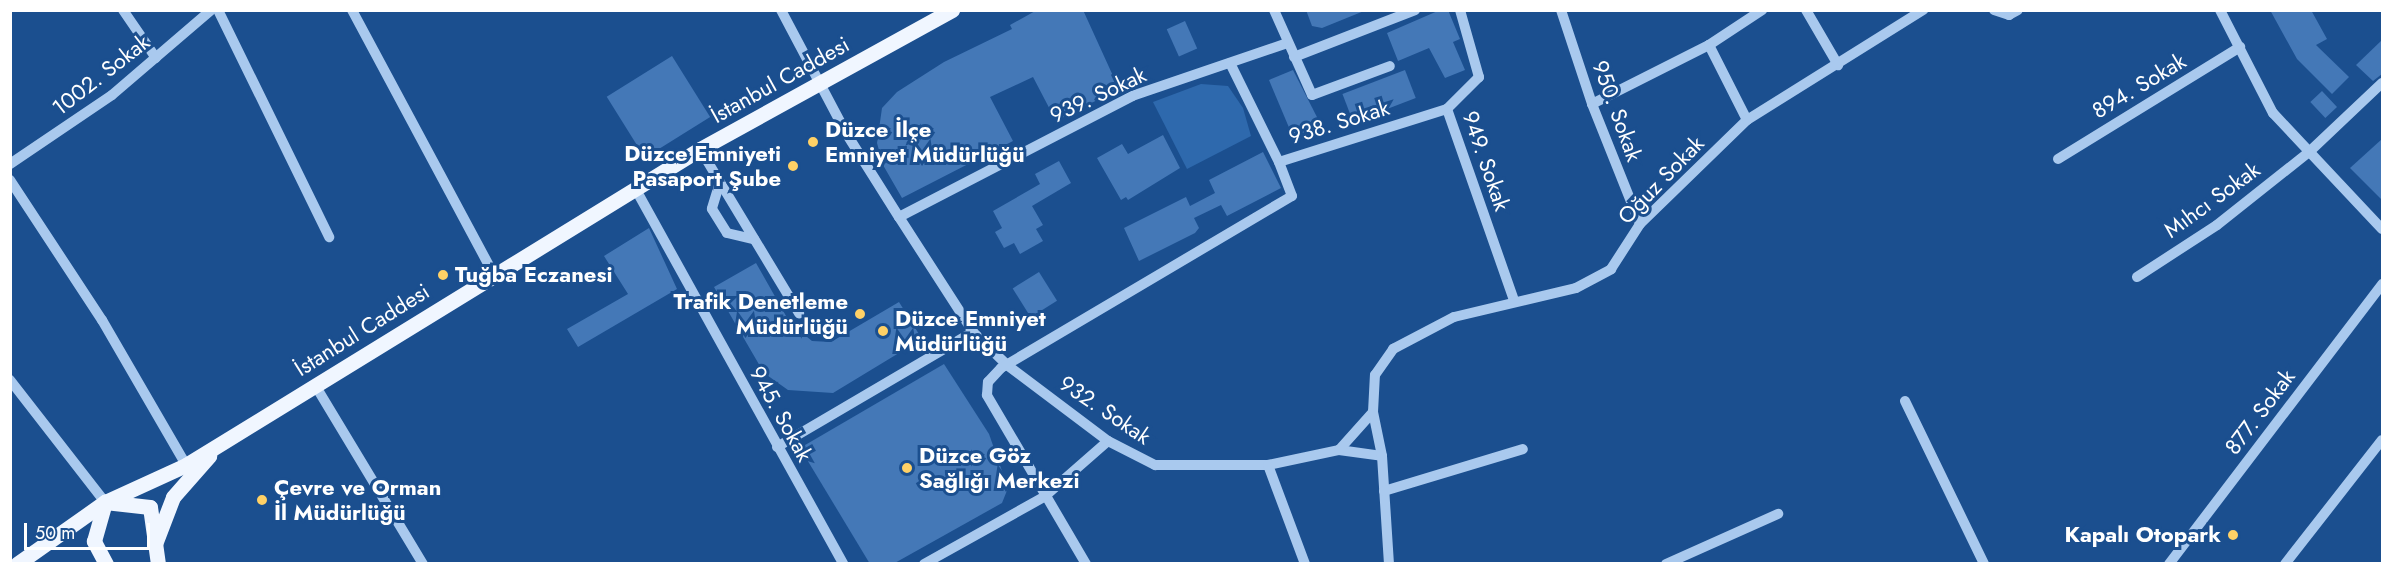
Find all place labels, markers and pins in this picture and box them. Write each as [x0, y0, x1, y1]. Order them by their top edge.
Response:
place label: Düzce İlçe Emniyet Müdürlüğü [825, 116, 1025, 168]
marker: Düzce İlçe Emniyet Müdürlüğü [806, 135, 820, 149]
place label: Düzce Emniyeti Pasaport Şube [624, 140, 781, 192]
marker: Düzce Emniyeti Pasaport Şube [786, 159, 800, 173]
place label: Tuğba Eczanesi [455, 262, 613, 288]
marker: Tuğba Eczanesi [436, 268, 450, 282]
place label: Trafik Denetleme Müdürlüğü [673, 288, 848, 340]
place label: Düzce Emniyet Müdürlüğü [895, 305, 1046, 356]
marker: Trafik Denetleme Müdürlüğü [853, 307, 867, 321]
marker: Düzce Emniyet Müdürlüğü [876, 324, 890, 338]
place label: Düzce Göz Sağlığı Merkezi [919, 442, 1080, 494]
marker: Düzce Göz Sağlığı Merkezi [900, 461, 914, 475]
place label: Çevre ve Orman İl Müdürlüğü [274, 474, 441, 526]
marker: Çevre ve Orman İl Müdürlüğü [255, 493, 269, 507]
place label: Kapalı Otopark [2065, 522, 2221, 548]
marker: Kapalı Otopark [2226, 528, 2240, 542]

